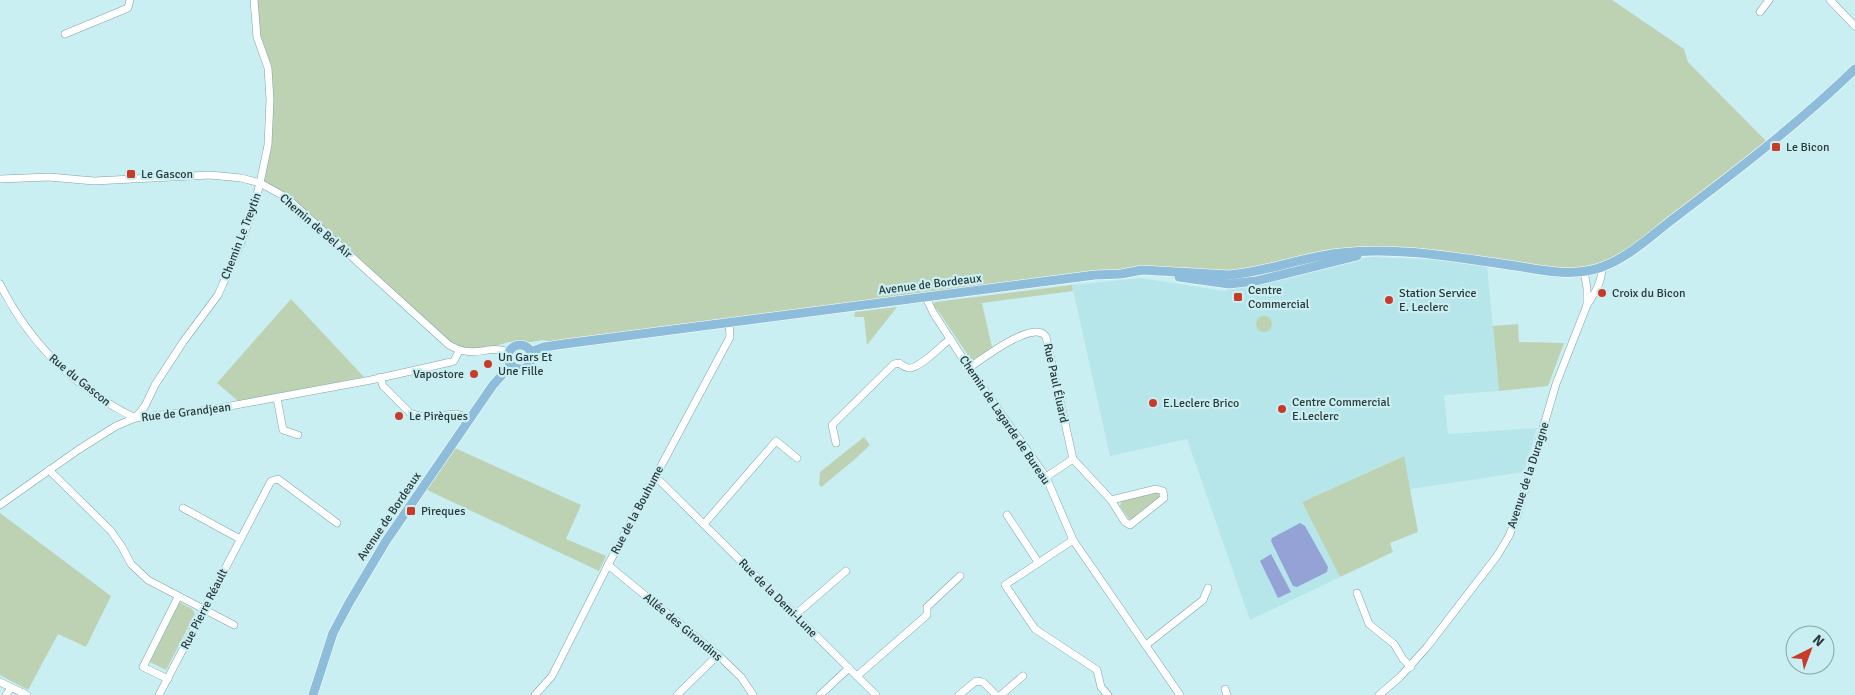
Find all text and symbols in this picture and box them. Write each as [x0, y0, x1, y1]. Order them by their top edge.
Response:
place label: Le Bicon [1786, 140, 1830, 155]
marker: Le Bicon [1770, 141, 1782, 153]
place label: Le Gascon [141, 167, 193, 182]
marker: Le Gascon [125, 168, 137, 180]
street label: Chemin Le Treytin [218, 191, 265, 282]
street label: Chemin de Bel Air [276, 191, 355, 262]
street label: Avenue de Bordeaux [878, 271, 983, 298]
place label: Centre Commercial [1248, 283, 1310, 312]
place label: Station Service E. Leclerc [1399, 286, 1476, 315]
place label: Croix du Bicon [1612, 286, 1685, 301]
marker: Croix du Bicon [1596, 287, 1608, 299]
marker: Centre Commercial [1232, 291, 1244, 303]
marker: Station Service E. Leclerc [1383, 294, 1395, 306]
street label: Rue Paul Éluard [1040, 342, 1071, 424]
place label: Un Gars Et Une Fille [498, 350, 552, 379]
street label: Rue du Gascon [46, 351, 114, 410]
street label: Chemin de Lagarde de Bureau [956, 353, 1053, 488]
marker: Un Gars Et Une Fille [482, 358, 494, 370]
place label: Vapostore [413, 367, 464, 382]
marker: Vapostore [468, 368, 480, 380]
place label: Centre Commercial E.Leclerc [1292, 395, 1391, 424]
place label: E.Leclerc Brico [1163, 396, 1239, 411]
marker: E.Leclerc Brico [1147, 397, 1159, 409]
street label: Rue de Grandjean [140, 400, 232, 425]
marker: Centre Commercial E.Leclerc [1276, 403, 1288, 415]
place label: Le Pirèques [409, 409, 468, 424]
marker: Le Pirèques [393, 410, 405, 422]
street label: Avenue de la Duragne [1504, 420, 1553, 530]
street label: Rue de la Bouhume [608, 463, 667, 557]
street label: Avenue de Bordeaux [354, 469, 425, 563]
place label: Pireques [421, 504, 465, 519]
marker: Pireques [405, 505, 417, 517]
street label: Rue de la Demi-Lune [735, 556, 820, 641]
street label: Rue Pierre Réault [178, 566, 231, 652]
street label: Allée des Girondins [640, 590, 725, 665]
north arrow [1785, 625, 1835, 675]
text: N [1809, 631, 1828, 650]

